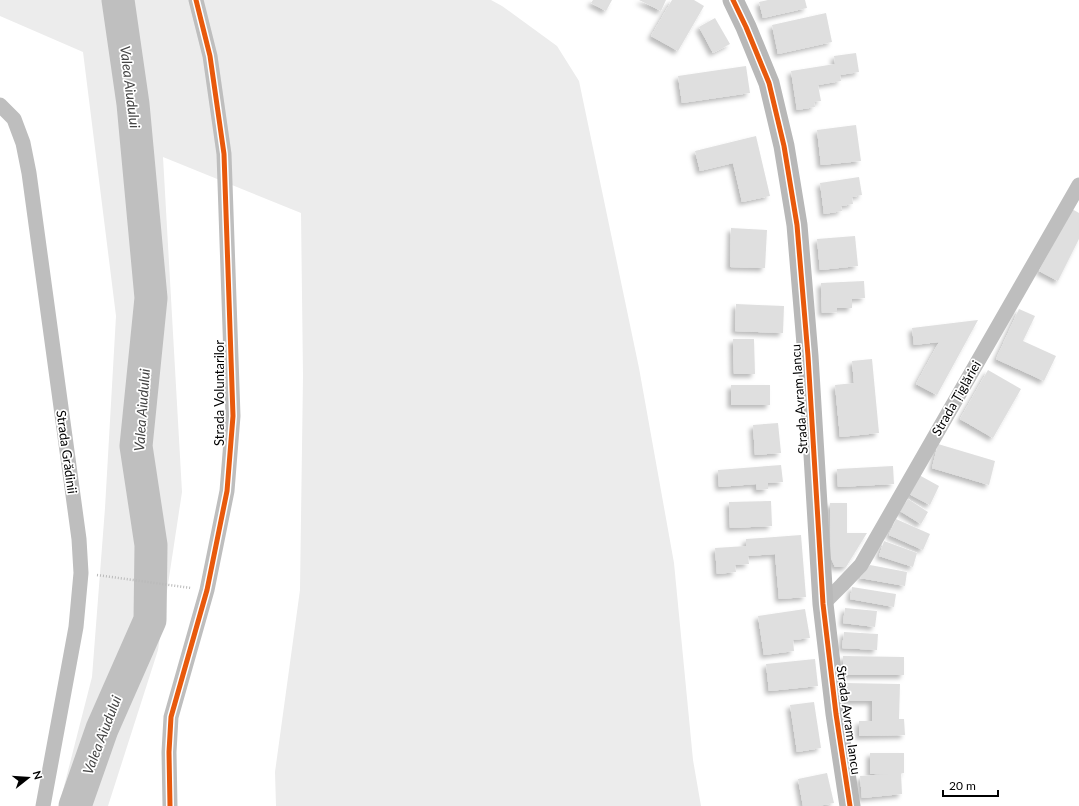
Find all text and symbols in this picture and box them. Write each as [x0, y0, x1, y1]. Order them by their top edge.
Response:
water label: Valea Aiudului [117, 45, 144, 130]
street label: Strada Voluntarilor [211, 340, 227, 446]
street label: Strada Avram Iancu [787, 344, 811, 454]
street label: Strada Țiglăriei [928, 358, 984, 438]
water label: Valea Aiudului [130, 367, 153, 452]
street label: Strada Grădinii [53, 409, 81, 495]
street label: Strada Avram Iancu [833, 664, 865, 776]
water label: Valea Aiudului [79, 692, 125, 777]
north arrow [8, 758, 48, 798]
text: N [31, 769, 45, 781]
scale bar [943, 772, 998, 798]
text: 20 m [949, 778, 976, 793]

